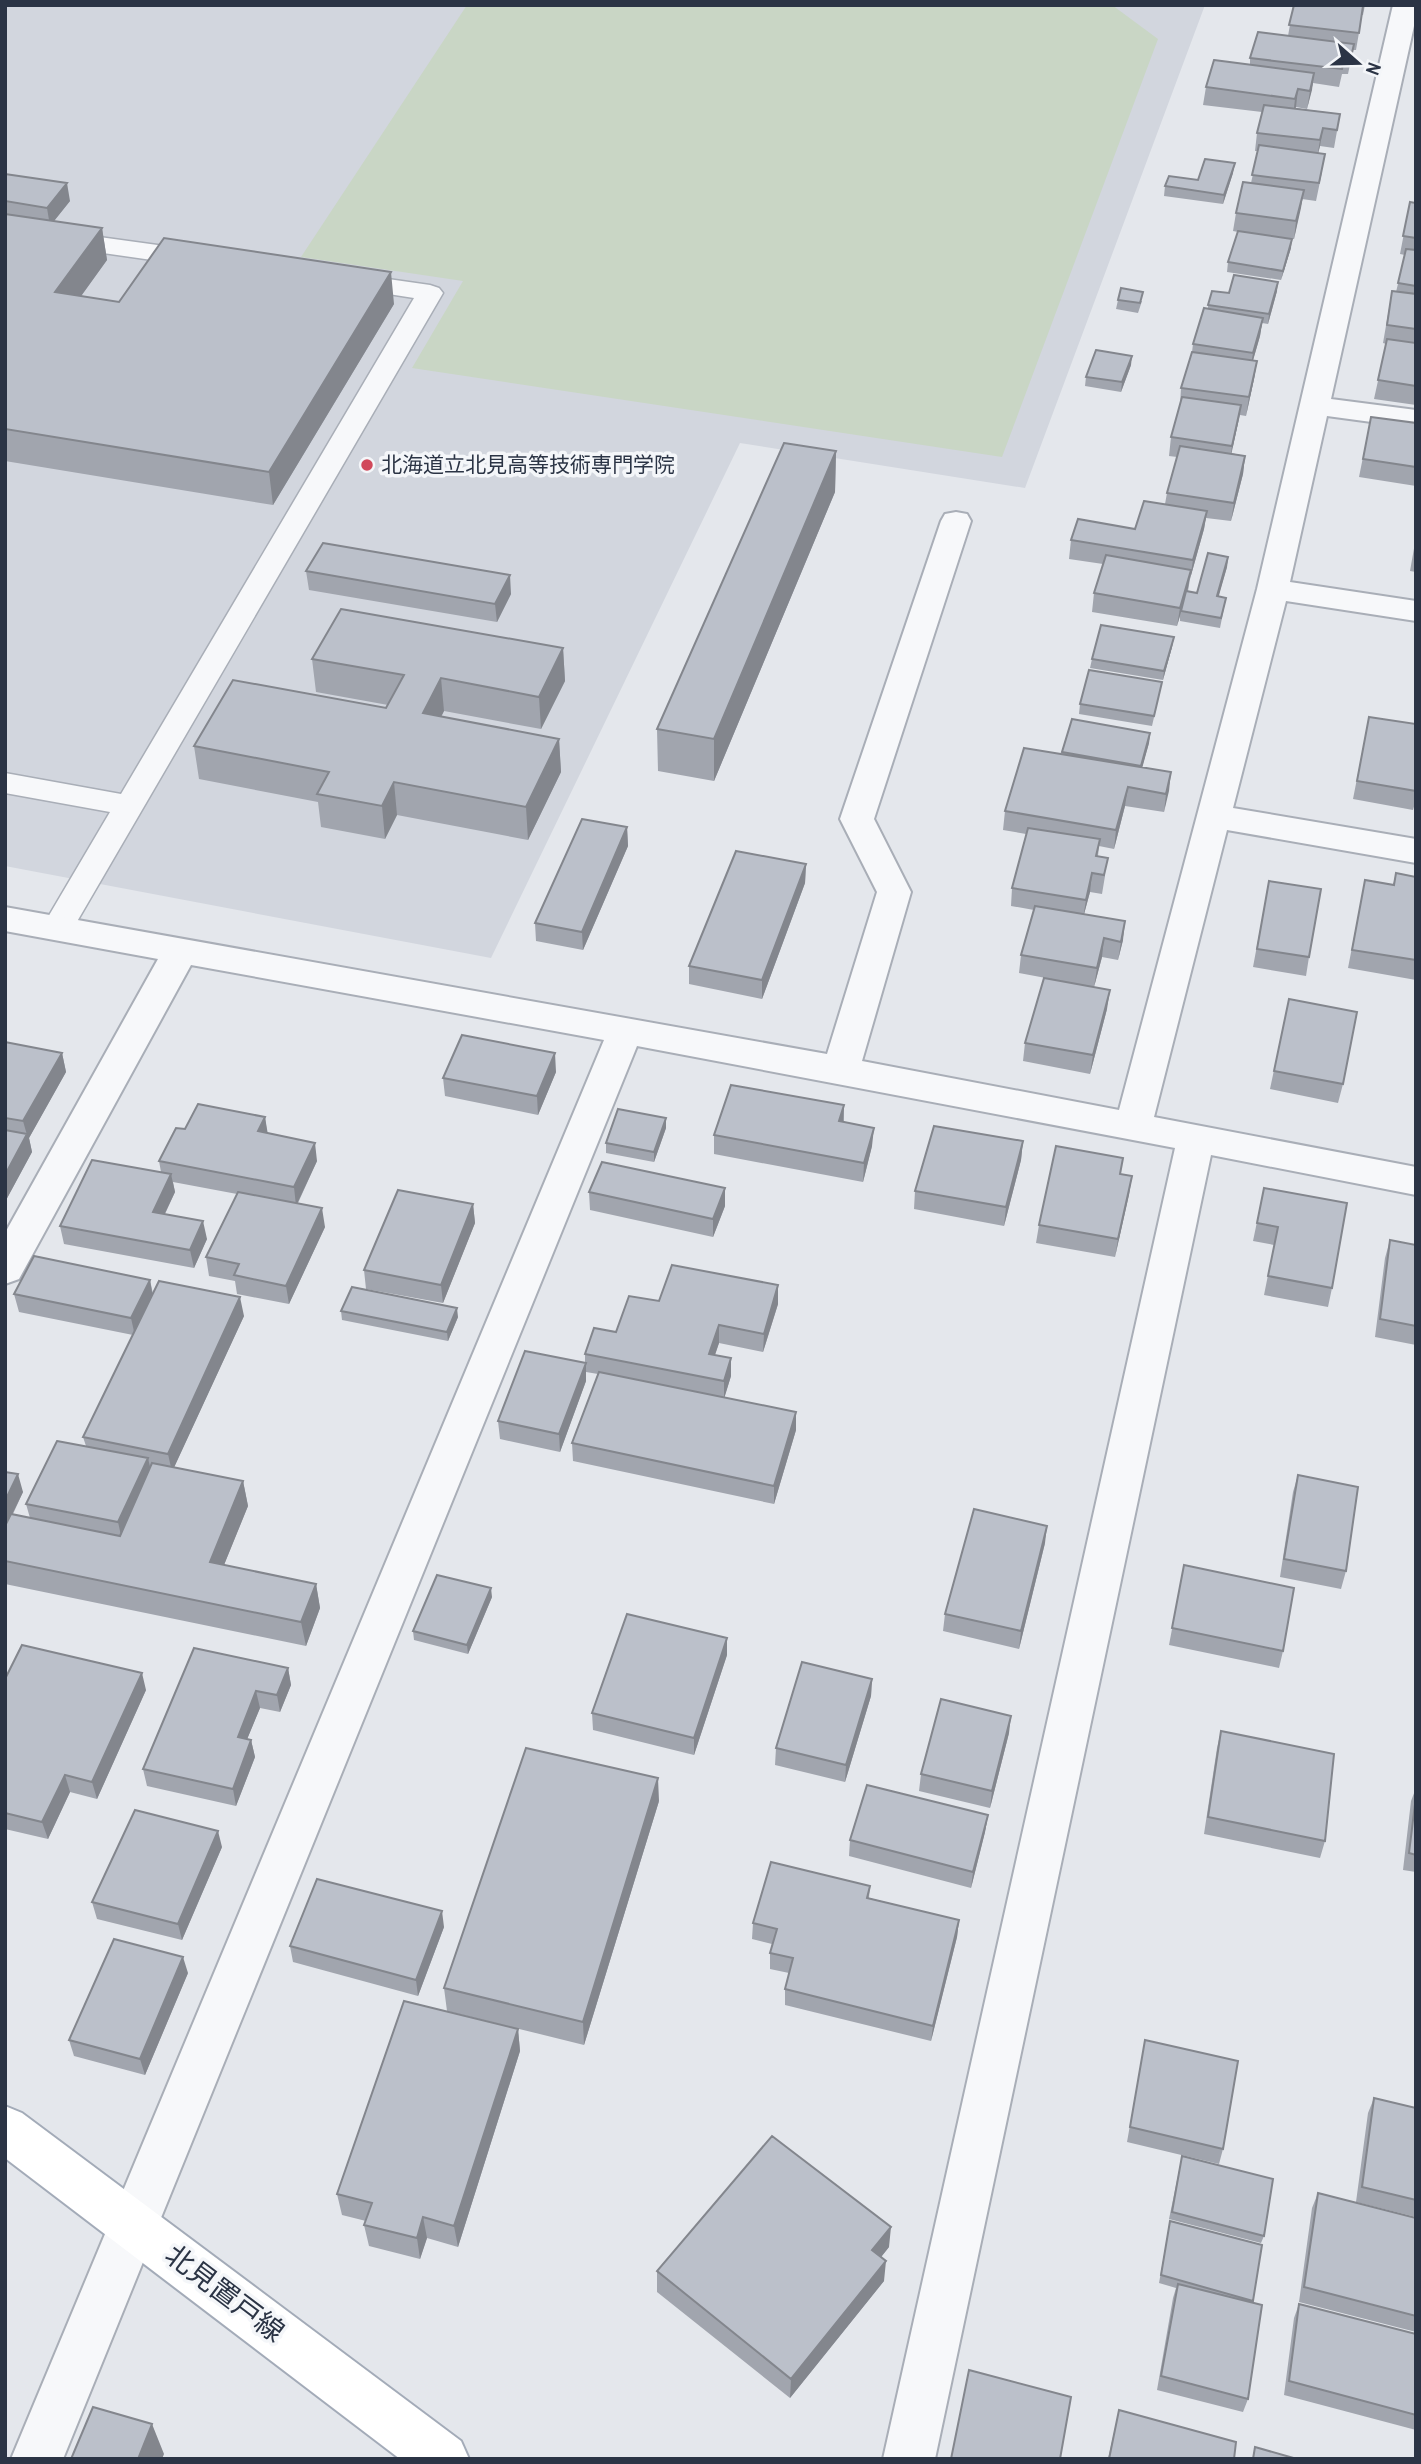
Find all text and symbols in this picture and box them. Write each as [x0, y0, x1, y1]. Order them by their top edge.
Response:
north arrow [1323, 28, 1393, 98]
text: N [1360, 59, 1388, 79]
place label: 北海道立北見高等技術専門学院 [381, 450, 675, 479]
marker: 北海道立北見高等技術専門学院 [359, 457, 375, 473]
street label: 北見置戸線 [158, 2236, 292, 2350]

